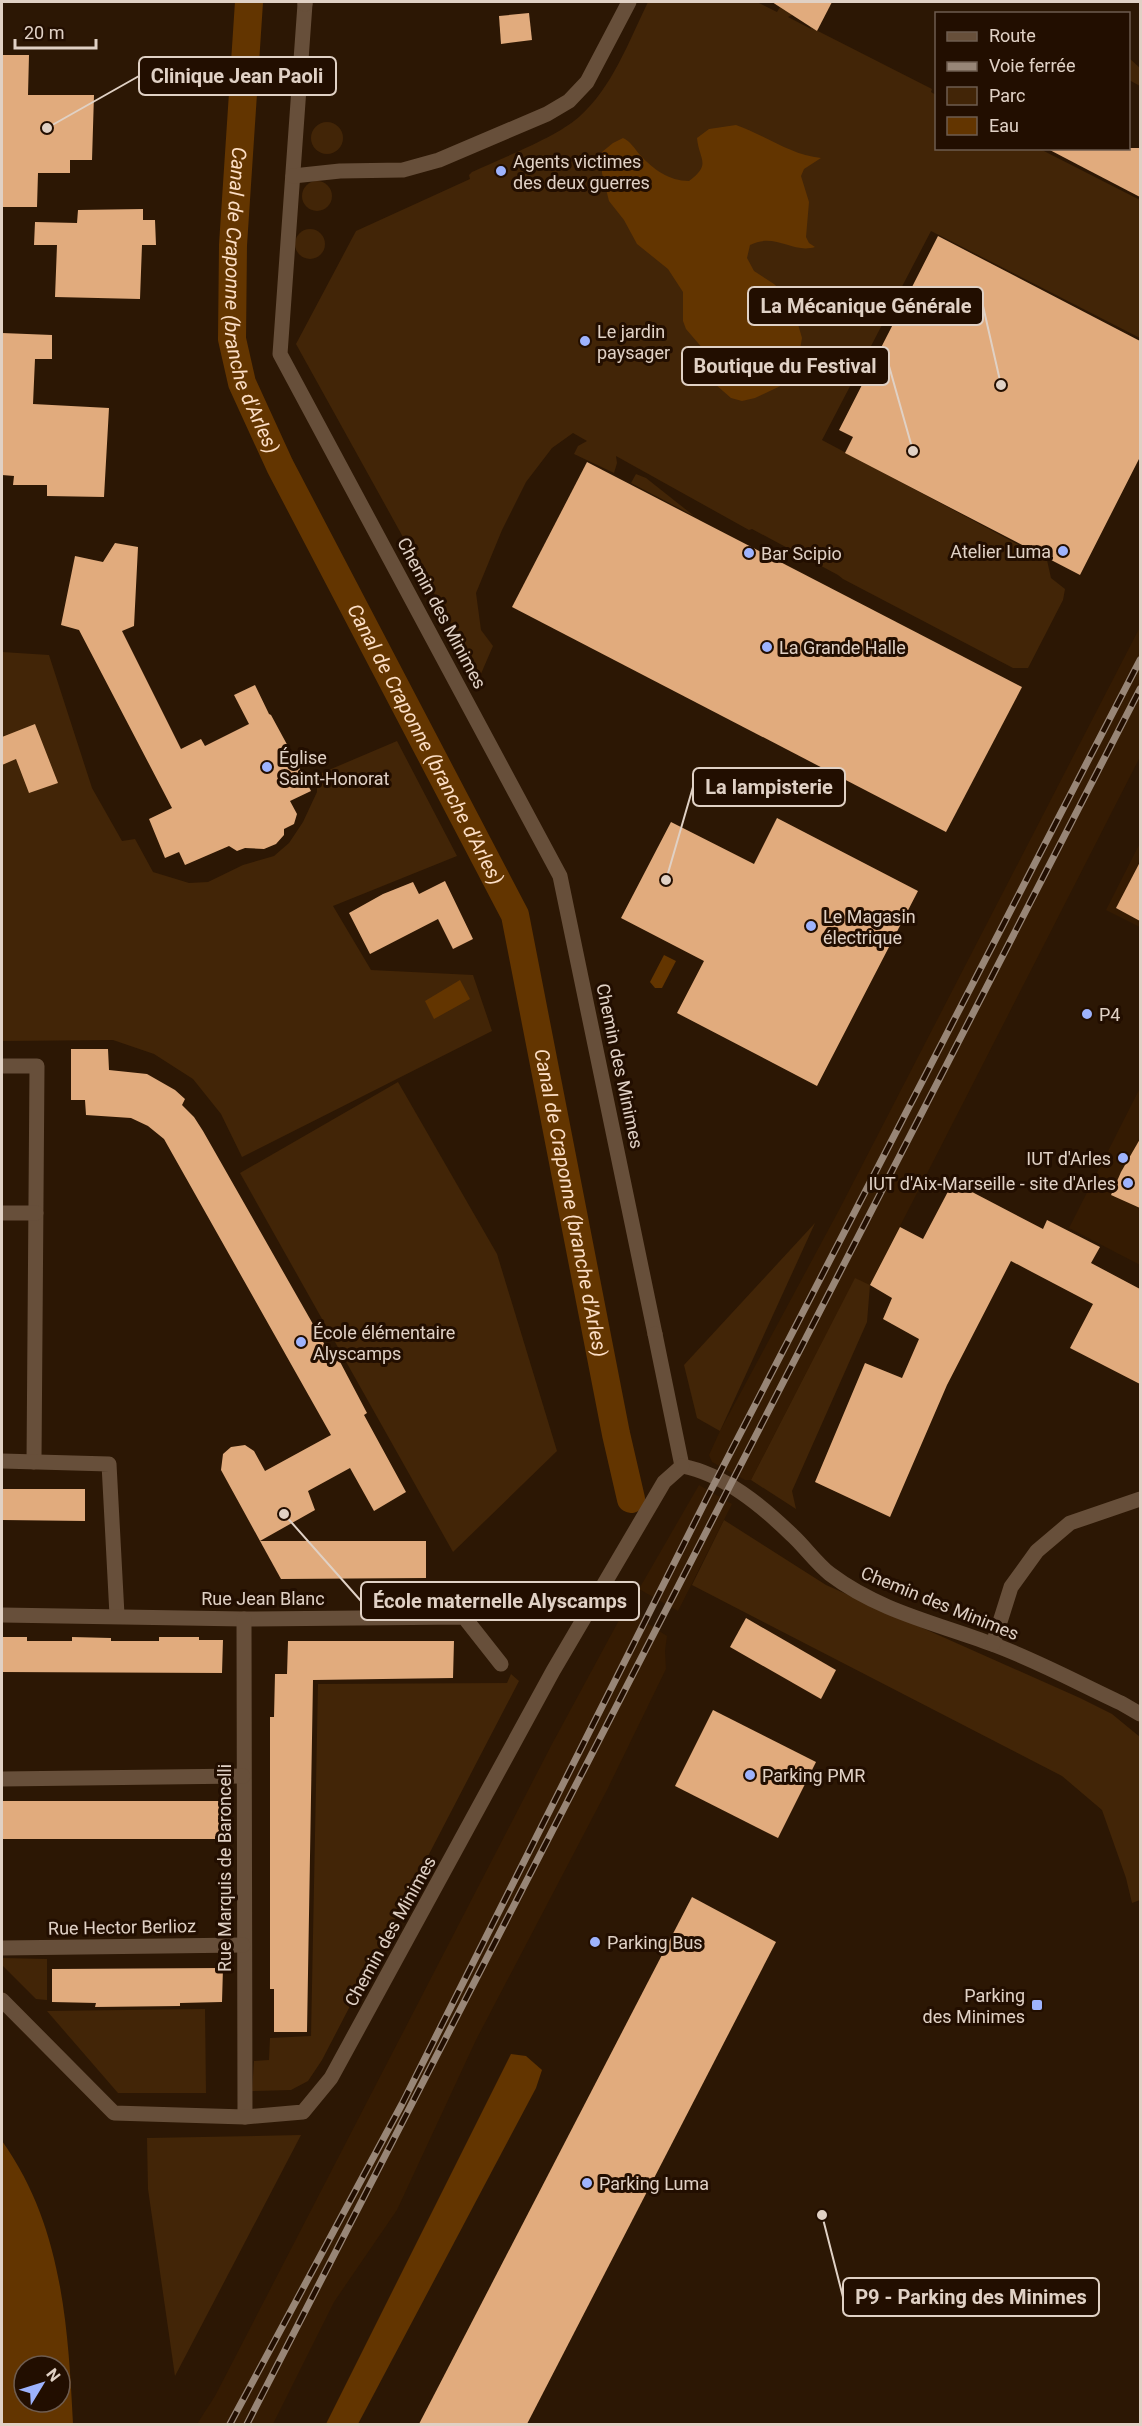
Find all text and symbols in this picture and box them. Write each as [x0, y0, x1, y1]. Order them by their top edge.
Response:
scale bar [15, 12, 96, 50]
legend [935, 12, 1130, 150]
text: 20 m [24, 22, 64, 43]
text: Route [989, 25, 1036, 46]
text: Voie ferrée [989, 55, 1075, 76]
callout: Clinique Jean Paoli [139, 57, 336, 95]
text: Clinique Jean Paoli [151, 64, 323, 88]
text: Parc [989, 85, 1025, 106]
text: Eau [989, 115, 1019, 136]
water label: Canal de Craponne (branche d'Arles) [220, 146, 285, 457]
place label: Agents victimes des deux guerres [513, 151, 650, 193]
marker: Agents victimes des deux guerres [494, 164, 508, 178]
callout: La Mécanique Générale [748, 287, 983, 325]
text: La Mécanique Générale [761, 294, 972, 318]
place label: Le jardin paysager [597, 321, 670, 363]
marker: Le jardin paysager [578, 334, 592, 348]
callout: Boutique du Festival [682, 347, 889, 385]
text: Boutique du Festival [694, 354, 876, 378]
street label: Chemin des Minimes [393, 534, 491, 692]
place label: Atelier Luma [950, 541, 1051, 562]
place label: Bar Scipio [761, 543, 842, 564]
marker: Atelier Luma [1056, 544, 1070, 558]
marker: Bar Scipio [742, 546, 756, 560]
water label: Canal de Craponne (branche d'Arles) [342, 600, 509, 889]
place label: La Grande Halle [779, 637, 906, 658]
marker: La Grande Halle [760, 640, 774, 654]
place label: Église Saint-Honorat [279, 747, 390, 789]
marker: Église Saint-Honorat [260, 760, 274, 774]
callout: La lampisterie [693, 768, 845, 806]
text: La lampisterie [705, 775, 833, 799]
place label: Le Magasin électrique [823, 906, 916, 948]
marker: Le Magasin électrique [804, 919, 818, 933]
street label: Chemin des Minimes [592, 982, 648, 1150]
place label: P4 [1099, 1004, 1120, 1025]
marker: P4 [1080, 1007, 1094, 1021]
water label: Canal de Craponne (branche d'Arles) [529, 1047, 613, 1359]
place label: IUT d'Arles [1026, 1148, 1111, 1169]
marker: IUT d'Arles [1116, 1151, 1130, 1165]
place label: IUT d'Aix-Marseille - site d'Arles [868, 1173, 1116, 1194]
marker: IUT d'Aix-Marseille - site d'Arles [1121, 1176, 1135, 1190]
place label: École élémentaire Alyscamps [313, 1322, 455, 1364]
marker: École élémentaire Alyscamps [294, 1335, 308, 1349]
street label: Chemin des Minimes [858, 1562, 1022, 1644]
callout: École maternelle Alyscamps [361, 1582, 639, 1620]
street label: Rue Jean Blanc [201, 1588, 325, 1609]
text: École maternelle Alyscamps [373, 1589, 627, 1613]
street label: Rue Marquis de Baroncelli [214, 1764, 235, 1972]
place label: Parking PMR [762, 1765, 865, 1786]
marker: Parking PMR [743, 1768, 757, 1782]
street label: Chemin des Minimes [340, 1852, 440, 2010]
street label: Rue Hector Berlioz [48, 1915, 196, 1939]
place label: Parking Bus [607, 1932, 703, 1953]
marker: Parking Bus [588, 1935, 602, 1949]
place label: Parking des Minimes [923, 1985, 1025, 2027]
marker: Parking des Minimes [1030, 1998, 1044, 2012]
place label: Parking Luma [599, 2173, 709, 2194]
marker: Parking Luma [580, 2176, 594, 2190]
callout: P9 - Parking des Minimes [843, 2278, 1099, 2316]
text: P9 - Parking des Minimes [855, 2285, 1087, 2309]
north arrow [12, 2354, 72, 2414]
text: N [42, 2365, 64, 2385]

